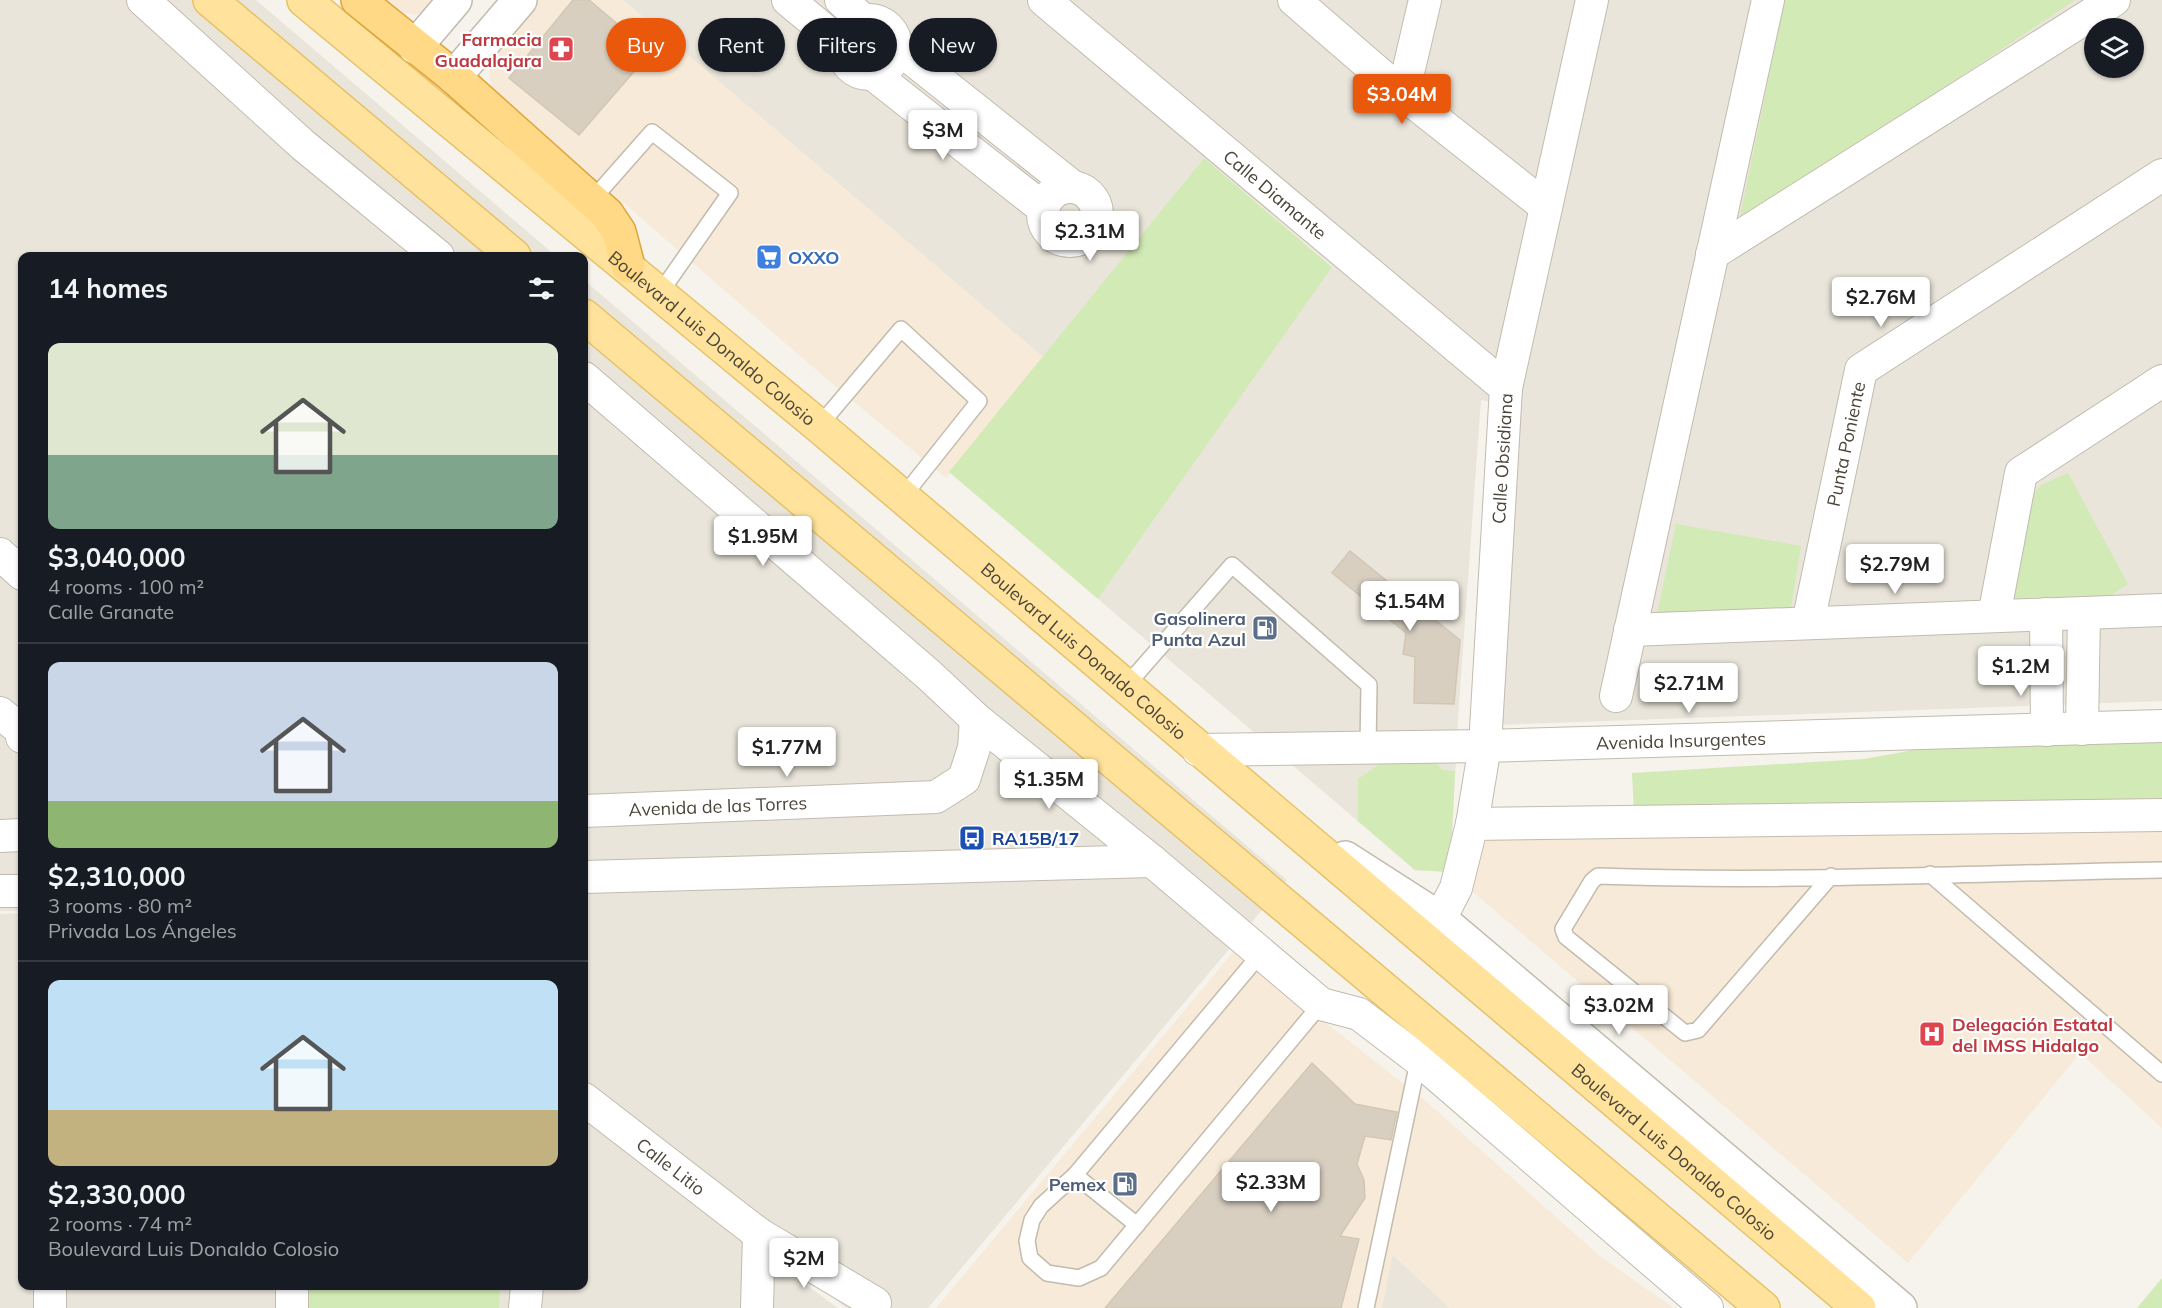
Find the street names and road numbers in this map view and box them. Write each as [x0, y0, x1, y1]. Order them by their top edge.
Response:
street label: Calle Diamante [1219, 144, 1332, 244]
street label: Boulevard Luis Donaldo Colosio [604, 245, 821, 430]
street label: Punta Poniente [1821, 379, 1870, 509]
street label: Calle Obsidiana [1487, 392, 1517, 525]
street label: Boulevard Luis Donaldo Colosio [977, 557, 1192, 744]
street label: Avenida Insurgentes [1595, 726, 1766, 754]
street label: Avenida de las Torres [628, 791, 808, 821]
street label: Boulevard Luis Donaldo Colosio [1567, 1058, 1782, 1245]
street label: Calle Litio [632, 1132, 710, 1200]

